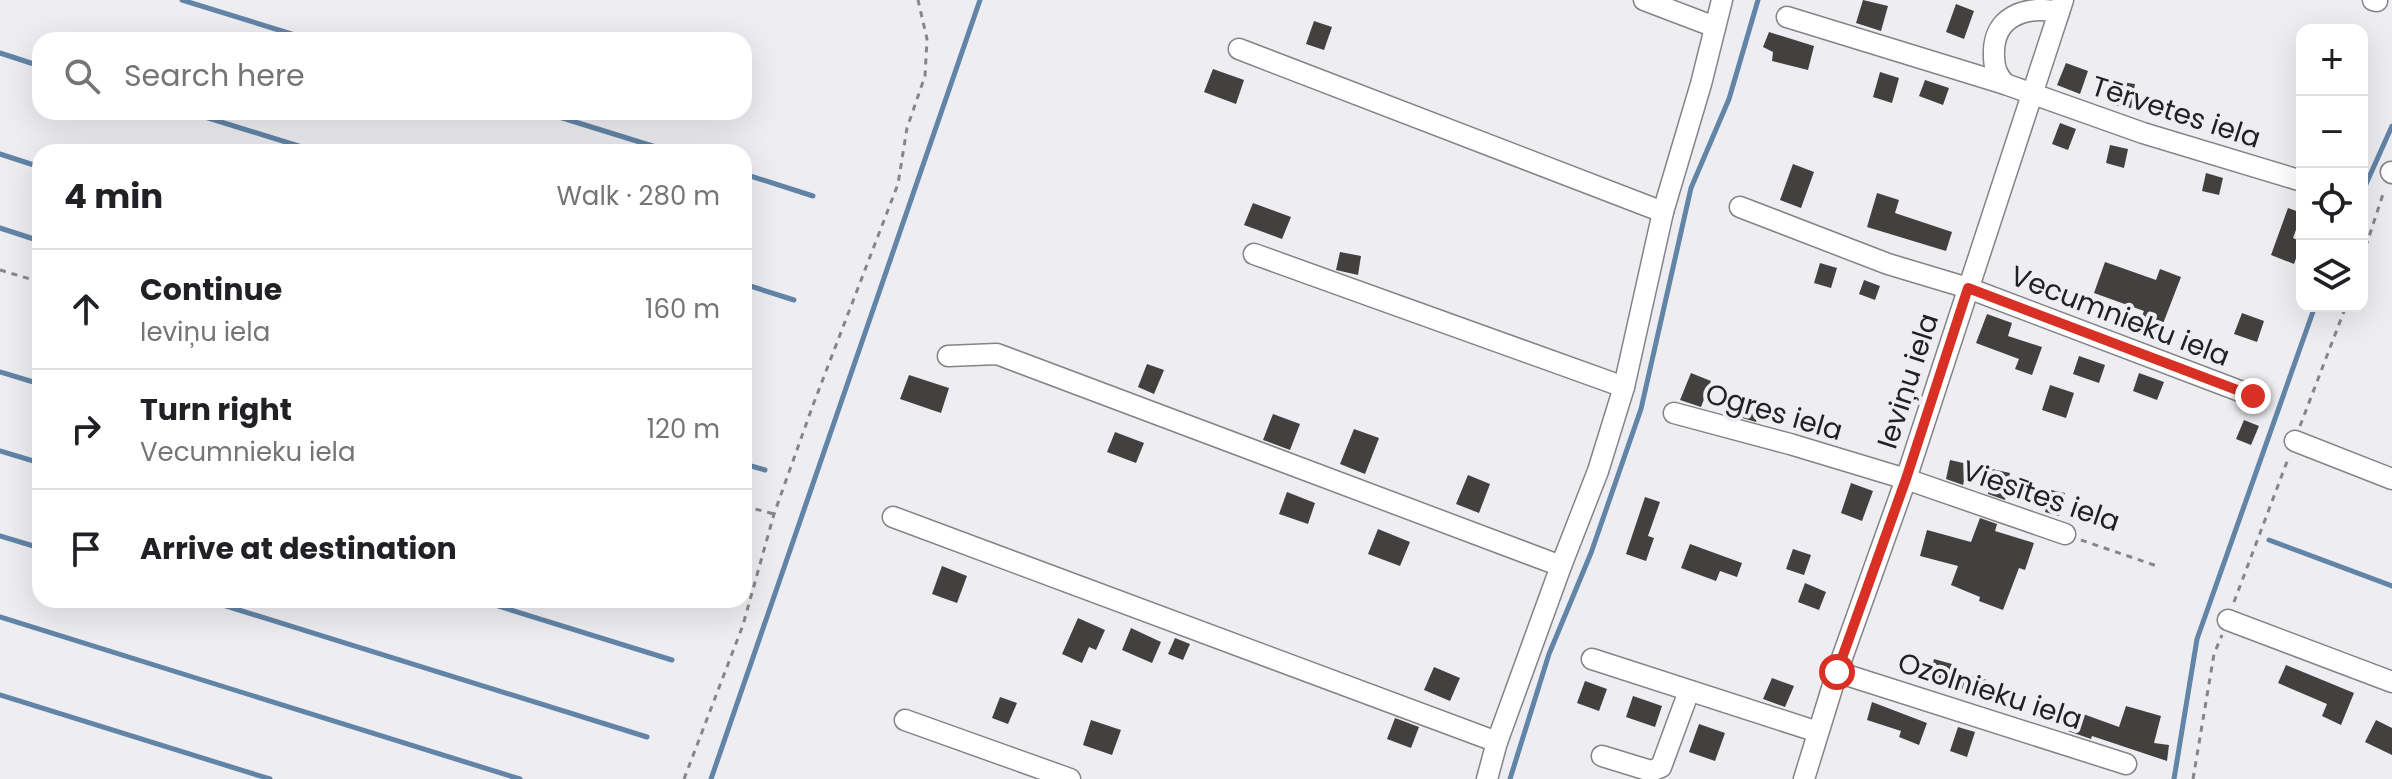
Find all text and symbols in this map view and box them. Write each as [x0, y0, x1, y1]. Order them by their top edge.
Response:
map controls [2296, 24, 2368, 312]
button: + [2296, 24, 2368, 96]
search box [32, 32, 752, 120]
icon: search [60, 54, 104, 98]
text: Search here [124, 54, 305, 97]
street label: Tērvetes iela [2086, 66, 2266, 158]
button: − [2296, 96, 2368, 168]
button: locate [2296, 168, 2368, 240]
text: 4 min [64, 172, 163, 220]
text: Walk · 280 m [556, 178, 720, 214]
button: layers [2296, 240, 2368, 312]
street label: Vecumnieku iela [2005, 256, 2235, 376]
text: Continue [140, 268, 282, 311]
icon: ahead [64, 287, 108, 331]
text: 160 m [645, 291, 720, 327]
street label: Ieviņu iela [1868, 308, 1948, 454]
text: Ieviņu iela [140, 314, 270, 350]
street label: Ogres iela [1701, 374, 1847, 450]
route end [2235, 378, 2271, 414]
text: Turn right [140, 388, 292, 431]
icon: right [64, 407, 108, 451]
text: 120 m [647, 411, 720, 447]
text: Vecumnieku iela [140, 434, 356, 470]
street label: Viesītes iela [1957, 451, 2125, 541]
icon: arrive [64, 527, 108, 571]
text: Arrive at destination [140, 527, 457, 570]
street label: Ozolnieku iela [1893, 643, 2087, 739]
route start [1819, 654, 1855, 690]

